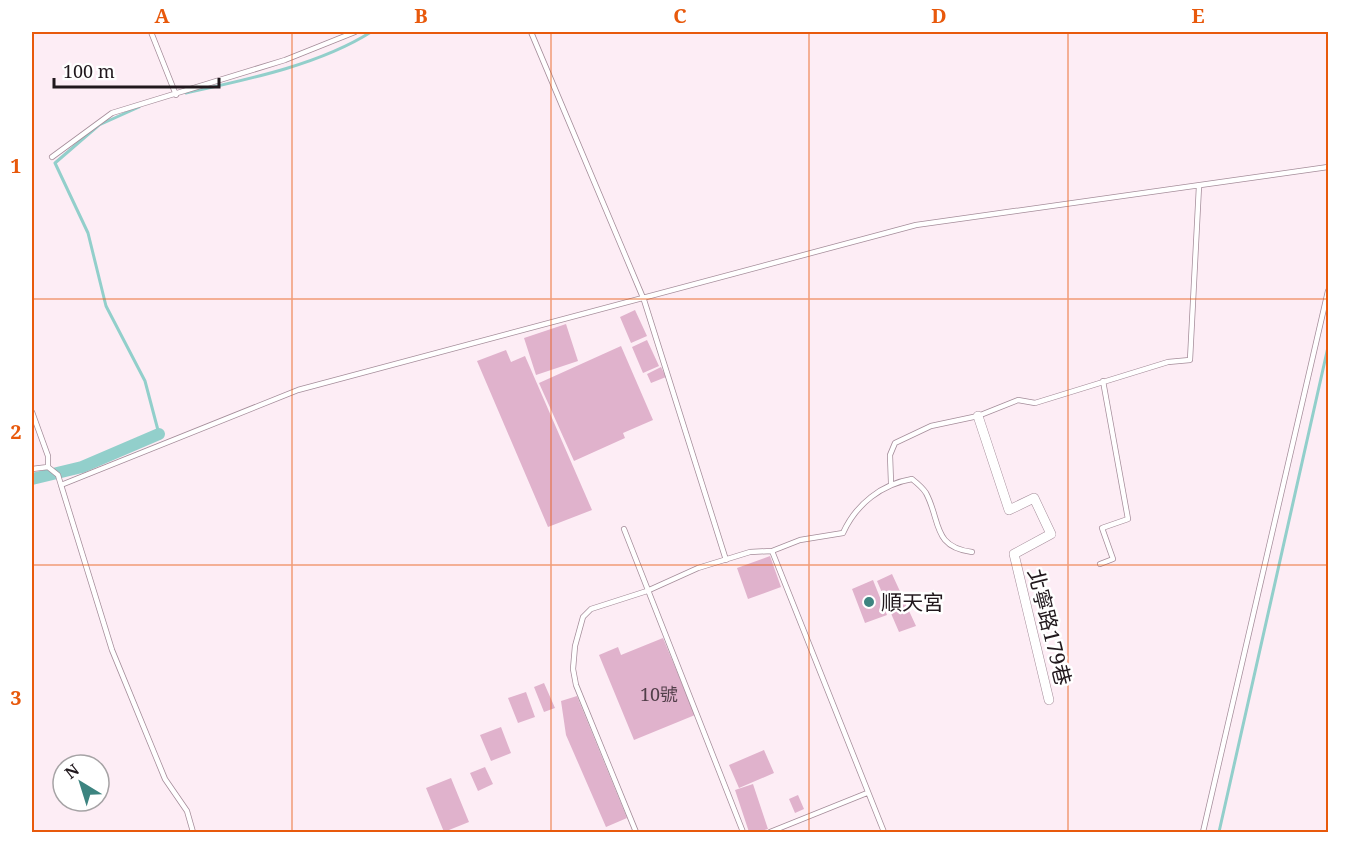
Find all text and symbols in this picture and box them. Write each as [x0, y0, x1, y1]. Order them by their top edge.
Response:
text: A [154, 2, 170, 29]
text: B [414, 2, 428, 29]
text: C [673, 2, 687, 29]
text: D [931, 2, 947, 29]
text: E [1191, 2, 1205, 29]
scale bar [54, 51, 219, 89]
text: 100 m [63, 59, 115, 83]
text: 1 [10, 152, 22, 179]
text: 2 [10, 418, 22, 445]
street label: 北寧路179巷 [1022, 566, 1078, 688]
place label: 順天宮 [881, 588, 944, 616]
marker: 順天宮 [862, 595, 876, 609]
house number: 10號 [640, 682, 678, 706]
text: 3 [10, 684, 22, 711]
north arrow [51, 753, 111, 813]
text: N [60, 758, 84, 784]

